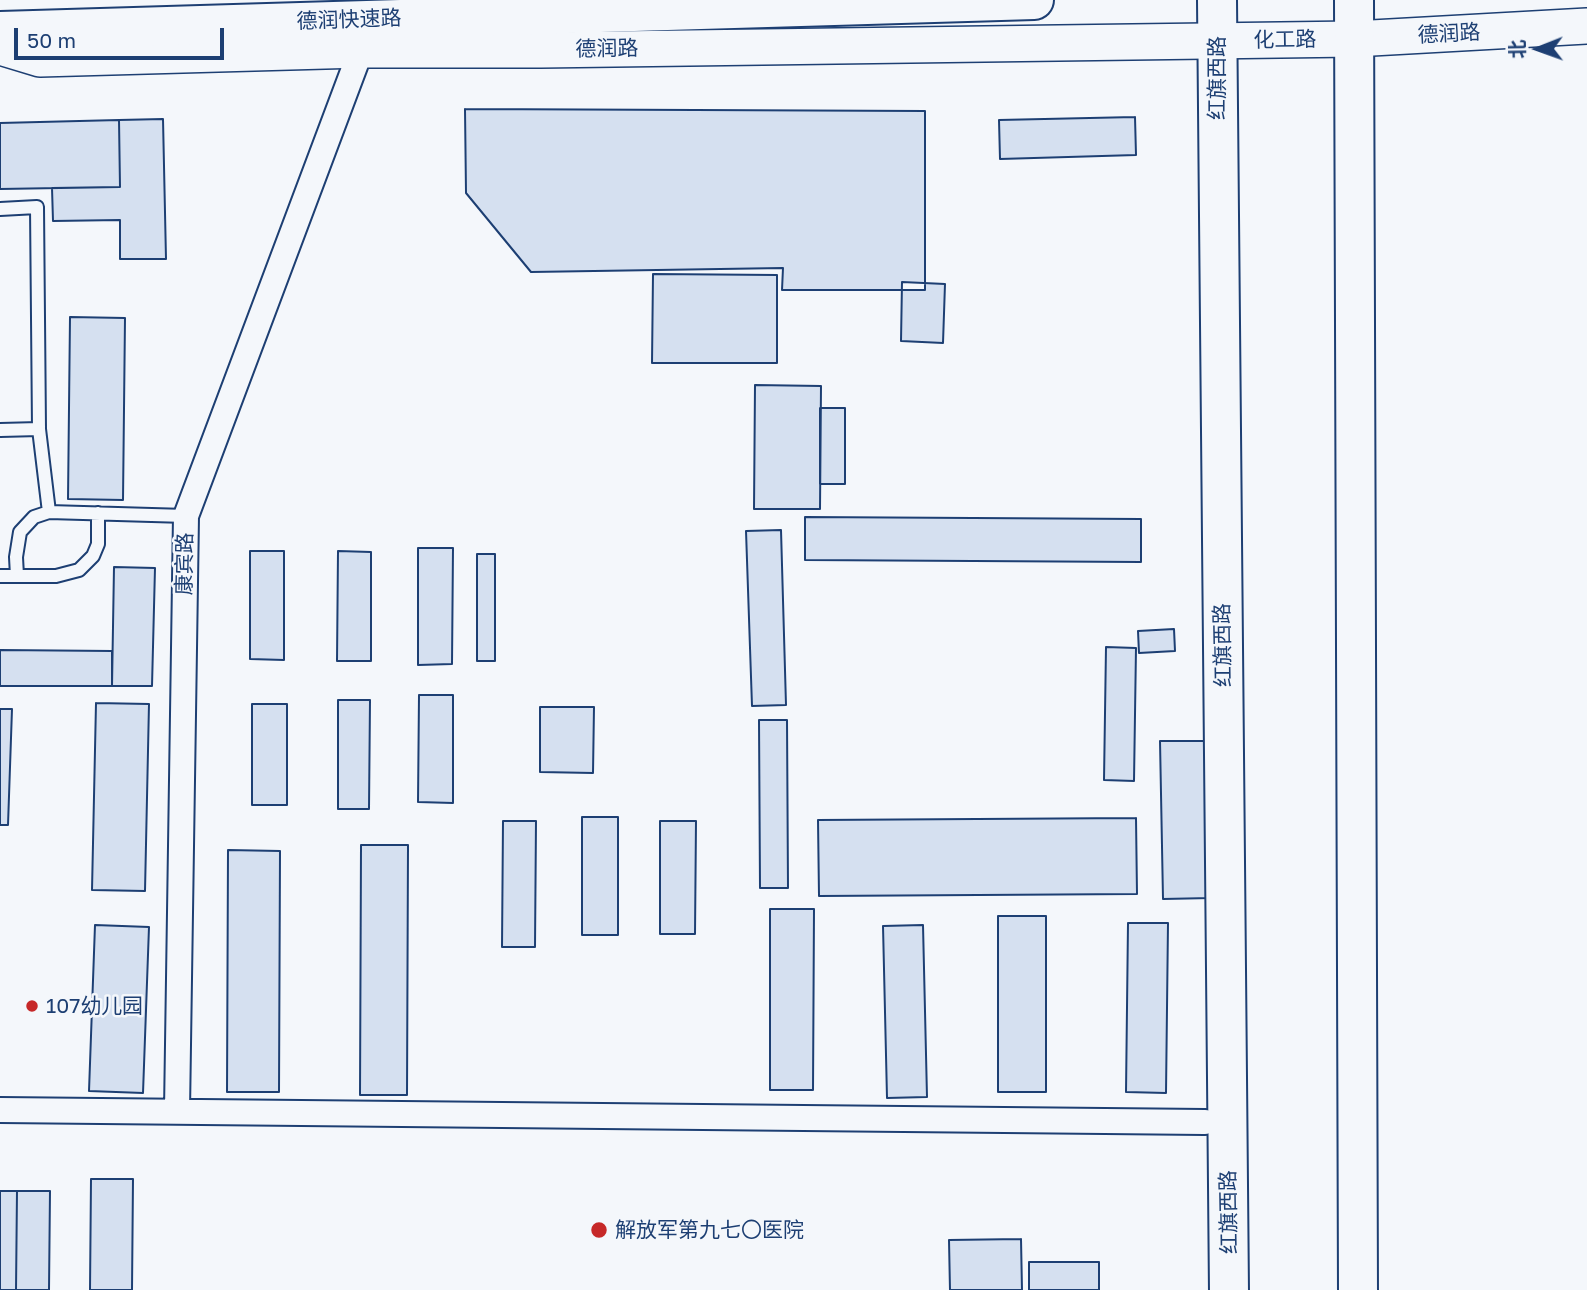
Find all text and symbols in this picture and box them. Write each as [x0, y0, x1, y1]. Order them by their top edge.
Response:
street label: 德润快速路 [296, 6, 402, 34]
scale bar [18, 14, 228, 58]
north arrow [1503, 14, 1573, 84]
street label: 德润路 [1417, 20, 1481, 48]
text: 50 m [27, 27, 76, 53]
street label: 化工路 [1253, 27, 1317, 53]
street label: 德润路 [575, 36, 639, 62]
street label: 红旗西路 [1204, 36, 1230, 120]
text: 北 [1505, 40, 1528, 59]
street label: 康宾路 [172, 532, 198, 596]
street label: 红旗西路 [1210, 603, 1236, 687]
place label: 107幼儿园 [46, 993, 143, 1019]
marker: 107幼儿园 [24, 998, 40, 1014]
street label: 红旗西路 [1216, 1170, 1242, 1254]
place label: 解放军第九七〇医院 [615, 1217, 804, 1243]
marker: 解放军第九七〇医院 [589, 1220, 609, 1240]

